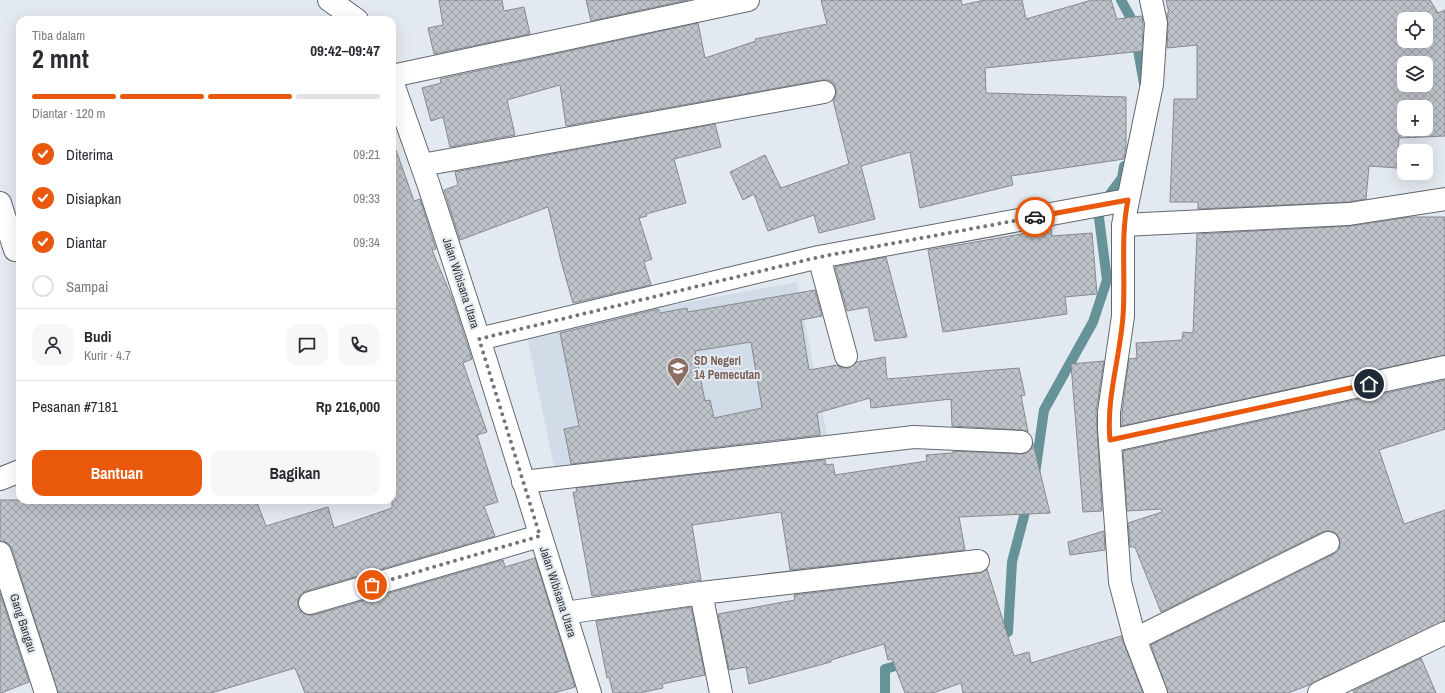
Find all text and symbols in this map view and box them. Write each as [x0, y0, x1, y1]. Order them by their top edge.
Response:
map controls [1397, 12, 1433, 180]
button: locate [1397, 12, 1433, 48]
text: Tiba dalam [32, 27, 85, 44]
text: 09:42–09:47 [310, 40, 380, 61]
text: 2 mnt [32, 41, 89, 76]
button: layers [1397, 56, 1433, 92]
button: + [1397, 100, 1433, 136]
text: Diantar · 120 m [32, 105, 105, 122]
icon: check [32, 143, 54, 165]
text: Diterima [66, 144, 113, 165]
button: − [1397, 144, 1433, 180]
text: 09:21 [353, 146, 380, 163]
icon: check [32, 187, 54, 209]
text: Disiapkan [66, 188, 121, 209]
text: 09:33 [353, 190, 380, 207]
courier [1015, 197, 1055, 237]
icon: car [1024, 206, 1046, 228]
icon: check [32, 231, 54, 253]
text: Diantar [66, 232, 106, 253]
text: 09:34 [353, 234, 380, 251]
street label: Jalan Wibisana Utara [439, 236, 483, 331]
text: Sampai [66, 276, 108, 297]
button: person [32, 324, 74, 366]
button: chat [286, 324, 328, 366]
button: phone [338, 324, 380, 366]
text: Budi [84, 326, 111, 347]
text: Kurir · 4.7 [84, 347, 131, 364]
place label: SD Negeri 14 Pemecutan [694, 353, 760, 383]
school or university icon: SD Negeri 14 Pemecutan [665, 355, 691, 388]
pin [1352, 367, 1386, 401]
icon: home [1358, 373, 1380, 395]
text: Pesanan #7181 [32, 396, 118, 417]
text: Rp 216,000 [316, 396, 380, 417]
button: Bantuan [32, 450, 202, 496]
button: Bagikan [210, 450, 380, 496]
street label: Jalan Wibisana Utara [536, 545, 580, 640]
pin [355, 568, 389, 602]
icon: bag [361, 574, 383, 596]
street label: Gang Bangau [6, 592, 40, 654]

